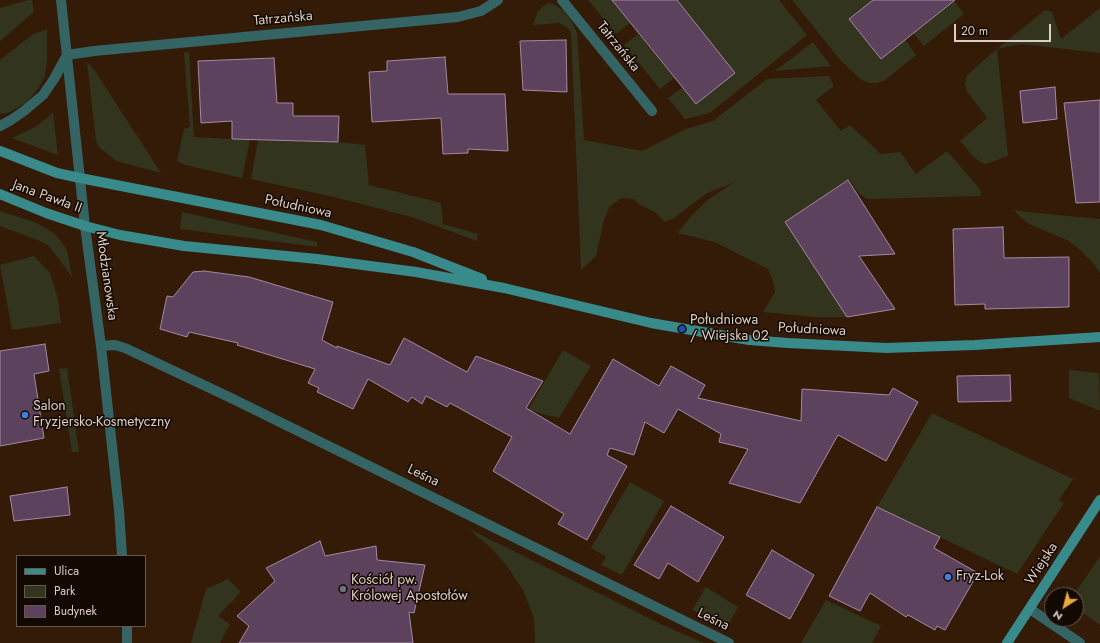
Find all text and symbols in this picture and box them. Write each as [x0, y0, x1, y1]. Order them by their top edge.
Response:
street label: Tatrzańska [253, 8, 313, 30]
scale bar [956, 16, 1053, 42]
street label: Tatrzańska [593, 19, 643, 75]
text: 20 m [961, 22, 988, 40]
street label: Jana Pawła II [10, 177, 84, 217]
street label: Południowa [263, 192, 333, 222]
street label: Młodzianowska [91, 230, 121, 322]
place label: Południowa / Wiejska 02 [690, 313, 769, 346]
street label: Południowa [778, 320, 846, 340]
marker: Południowa / Wiejska 02 [677, 324, 687, 334]
place label: Salon Fryzjersko-Kosmetyczny [33, 399, 170, 432]
marker: Salon Fryzjersko-Kosmetyczny [20, 410, 30, 420]
street label: Leśna [404, 461, 442, 491]
street label: Wiejska [1022, 540, 1062, 588]
legend [16, 555, 146, 627]
text: Ulica [54, 562, 79, 580]
place label: Fryz-Lok [956, 569, 1004, 585]
marker: Fryz-Lok [943, 572, 953, 582]
place label: Kościół pw. Królowej Apostołów [351, 573, 468, 606]
text: Park [54, 582, 75, 600]
marker: Kościół pw. Królowej Apostołów [338, 584, 348, 594]
north arrow [1044, 587, 1084, 627]
text: Budynek [54, 602, 97, 620]
street label: Leśna [694, 605, 732, 635]
text: N [1049, 607, 1066, 625]

